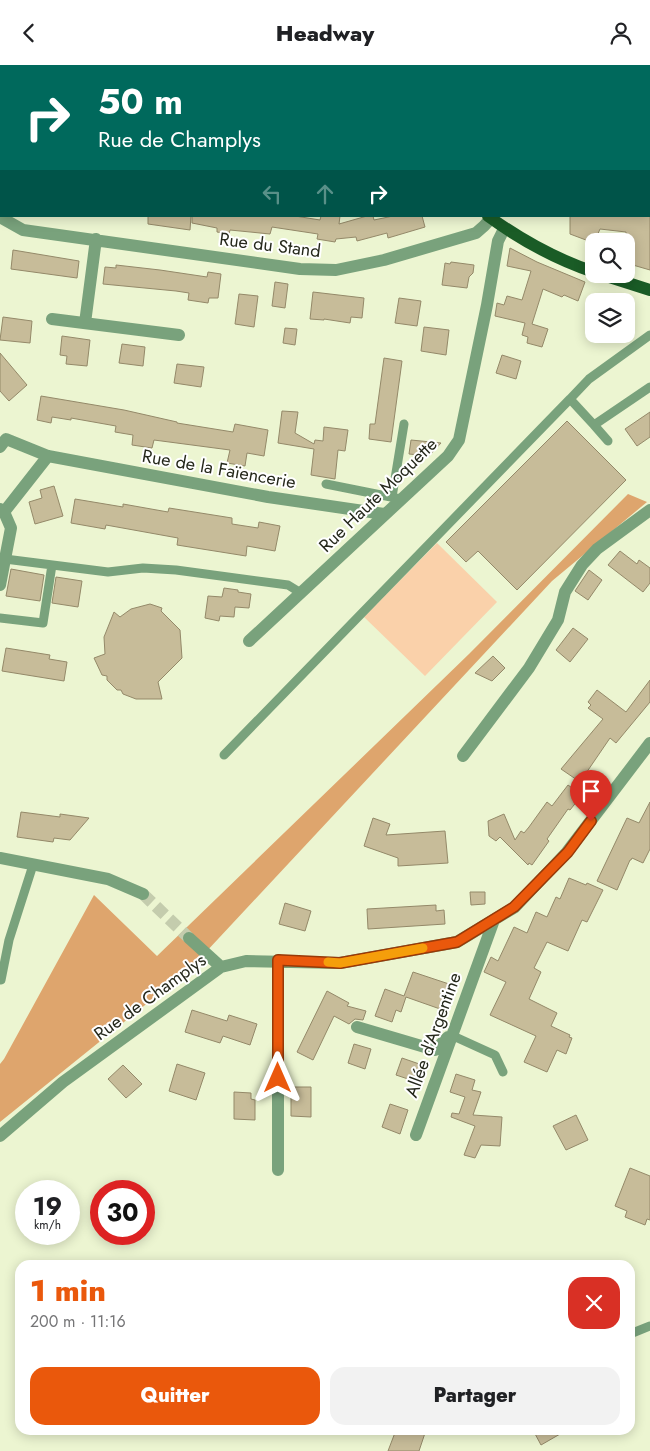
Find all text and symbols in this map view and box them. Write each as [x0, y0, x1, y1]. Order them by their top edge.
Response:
text: Headway [276, 17, 374, 49]
icon: back [15, 19, 43, 47]
icon: person [607, 19, 635, 47]
text: 50 m [98, 77, 183, 127]
icon: right [15, 85, 80, 150]
text: Rue de Champlys [98, 123, 261, 155]
icon: left [258, 180, 286, 208]
icon: ahead [311, 180, 339, 208]
icon: right [364, 180, 392, 208]
street label: Rue du Stand [218, 226, 322, 264]
map controls [585, 233, 635, 343]
button: search [585, 233, 635, 283]
button: layers [585, 293, 635, 343]
street label: Rue Haute Moquette [313, 432, 443, 558]
street label: Rue de la Faïencerie [140, 443, 298, 495]
pin [570, 770, 612, 821]
icon: arrive [577, 777, 605, 805]
street label: Rue de Champlys [88, 947, 212, 1047]
street label: Allée d'Argentine [398, 969, 468, 1101]
position arrow [251, 1051, 303, 1103]
speed limit sign: 30 [90, 1180, 155, 1245]
text: 19 [33, 1188, 62, 1224]
text: km/h [34, 1216, 61, 1234]
text: 1 min [30, 1269, 106, 1312]
button: close [568, 1277, 620, 1329]
text: 200 m · 11:16 [30, 1310, 126, 1333]
button: Quitter [30, 1367, 320, 1425]
button: Partager [330, 1367, 620, 1425]

